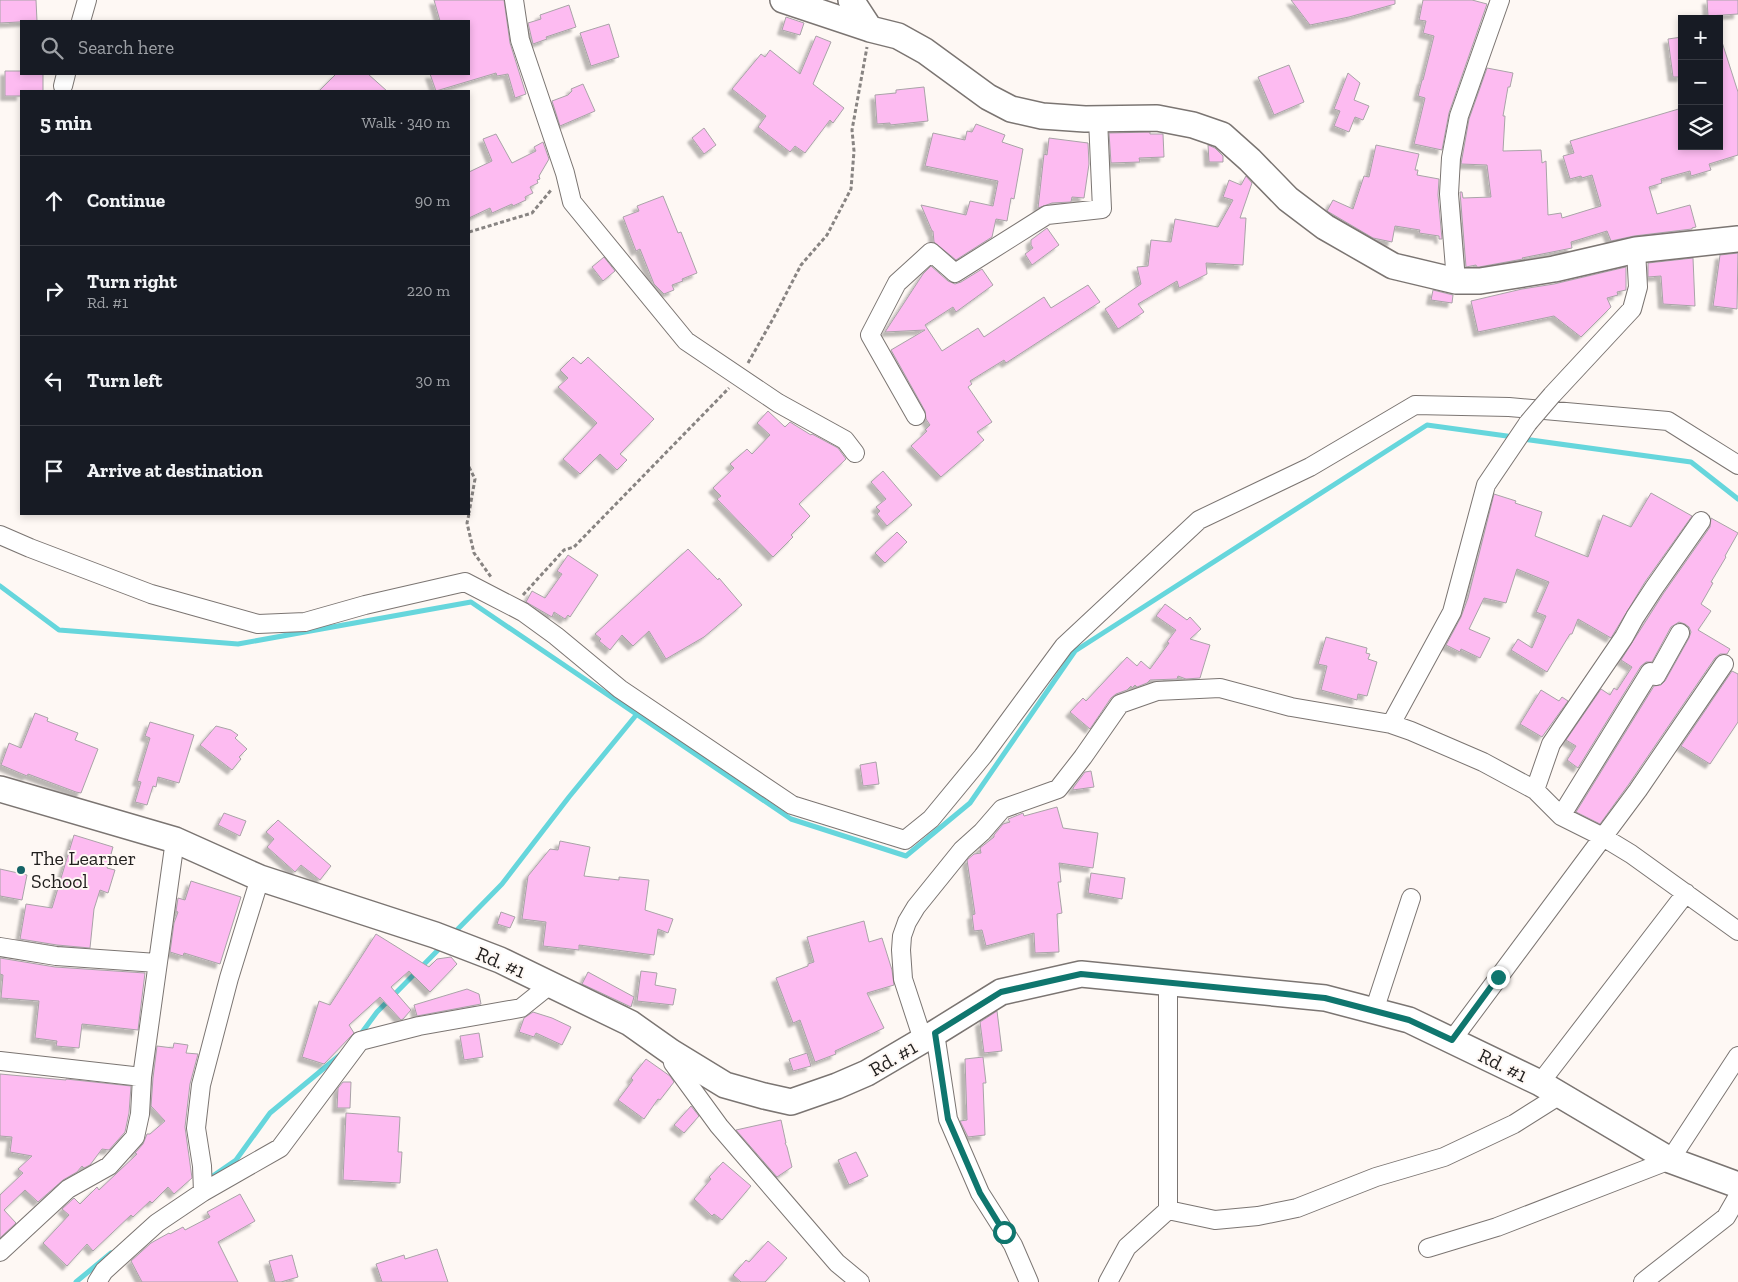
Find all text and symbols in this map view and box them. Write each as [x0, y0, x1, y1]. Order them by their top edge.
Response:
map controls [1678, 15, 1723, 150]
button: + [1678, 15, 1723, 60]
search box [20, 20, 470, 75]
icon: search [38, 34, 66, 62]
text: Search here [78, 36, 174, 59]
button: − [1678, 60, 1723, 105]
button: layers [1678, 105, 1723, 150]
text: 5 min [40, 110, 92, 135]
text: Walk · 340 m [362, 113, 450, 132]
icon: ahead [40, 187, 68, 215]
text: Continue [87, 189, 165, 212]
text: 90 m [415, 191, 450, 210]
text: Turn right [87, 270, 177, 293]
icon: right [40, 277, 68, 305]
text: 220 m [407, 281, 450, 300]
text: Rd. #1 [87, 293, 128, 312]
icon: left [40, 367, 68, 395]
text: Turn left [87, 369, 162, 392]
text: 30 m [416, 371, 450, 390]
icon: arrive [40, 457, 68, 485]
text: Arrive at destination [87, 459, 263, 482]
place label: The Learner School [31, 846, 136, 893]
marker: The Learner School [15, 864, 27, 876]
street label: Rd. #1 [473, 941, 530, 983]
route end [1487, 966, 1510, 989]
street label: Rd. #1 [865, 1035, 922, 1081]
street label: Rd. #1 [1475, 1043, 1532, 1087]
route start [993, 1221, 1016, 1244]

